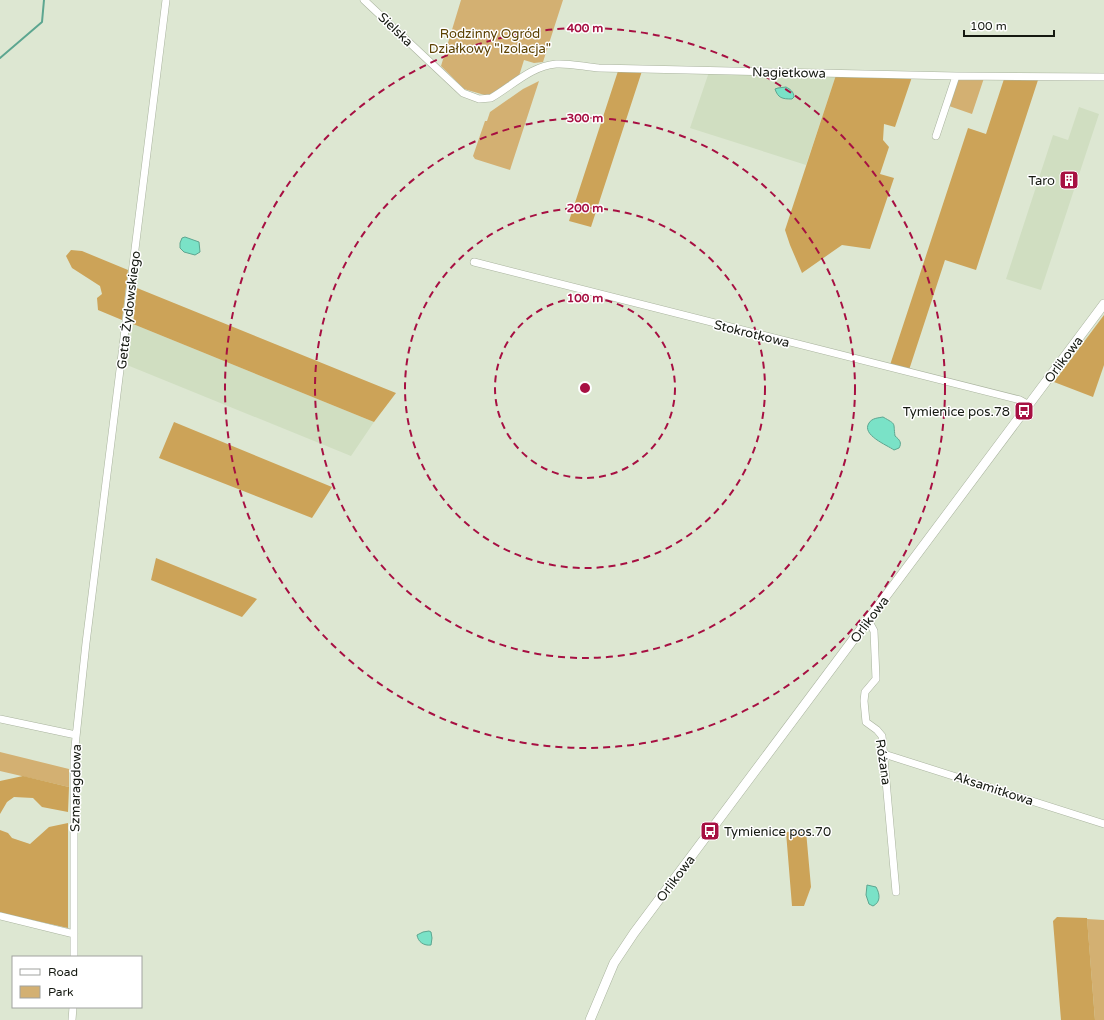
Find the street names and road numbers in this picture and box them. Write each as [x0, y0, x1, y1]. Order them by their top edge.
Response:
street label: Sielska [375, 9, 416, 50]
street label: Nagietkowa [752, 64, 826, 82]
street label: Getta Żydowskiego [114, 250, 144, 370]
street label: Stokrotkowa [712, 317, 791, 351]
street label: Orlikowa [1041, 333, 1086, 386]
street label: Orlikowa [847, 593, 892, 646]
street label: Różana [872, 738, 894, 786]
street label: Szmaragdowa [67, 744, 85, 832]
street label: Aksamitkowa [952, 769, 1035, 809]
street label: Orlikowa [653, 852, 698, 905]

